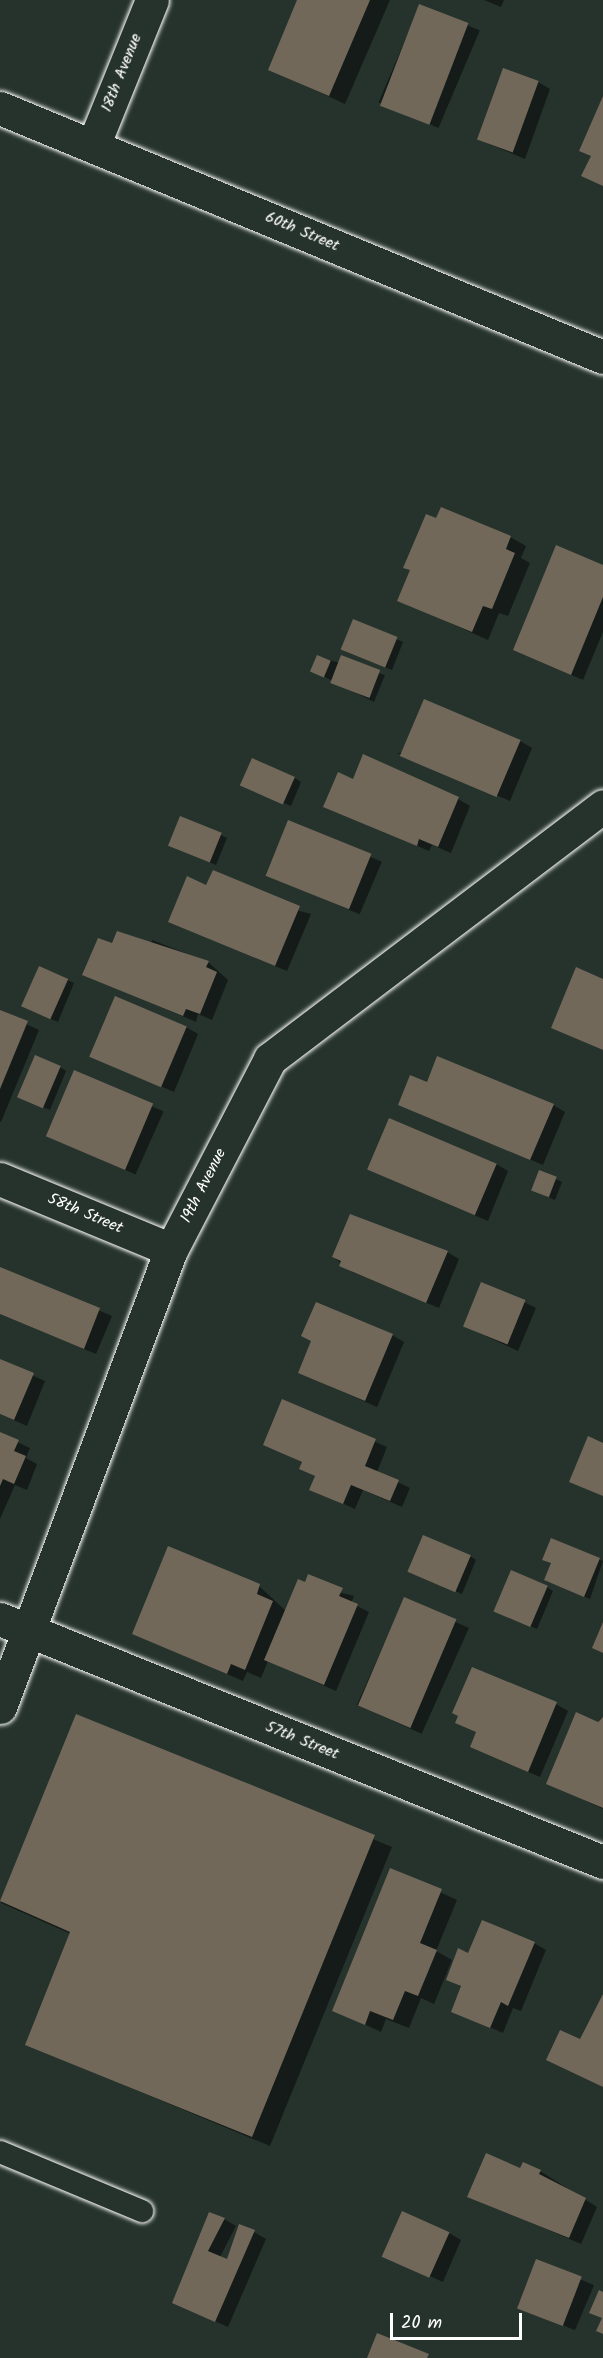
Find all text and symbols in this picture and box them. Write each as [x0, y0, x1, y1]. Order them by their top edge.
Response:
street label: 18th Avenue [98, 31, 146, 115]
street label: 60th Street [262, 208, 342, 256]
street label: 19th Avenue [177, 1146, 231, 1226]
street label: 58th Street [44, 1190, 126, 1238]
street label: 57th Street [262, 1718, 342, 1764]
scale bar [393, 2301, 525, 2339]
text: 20 m [401, 2309, 442, 2338]

